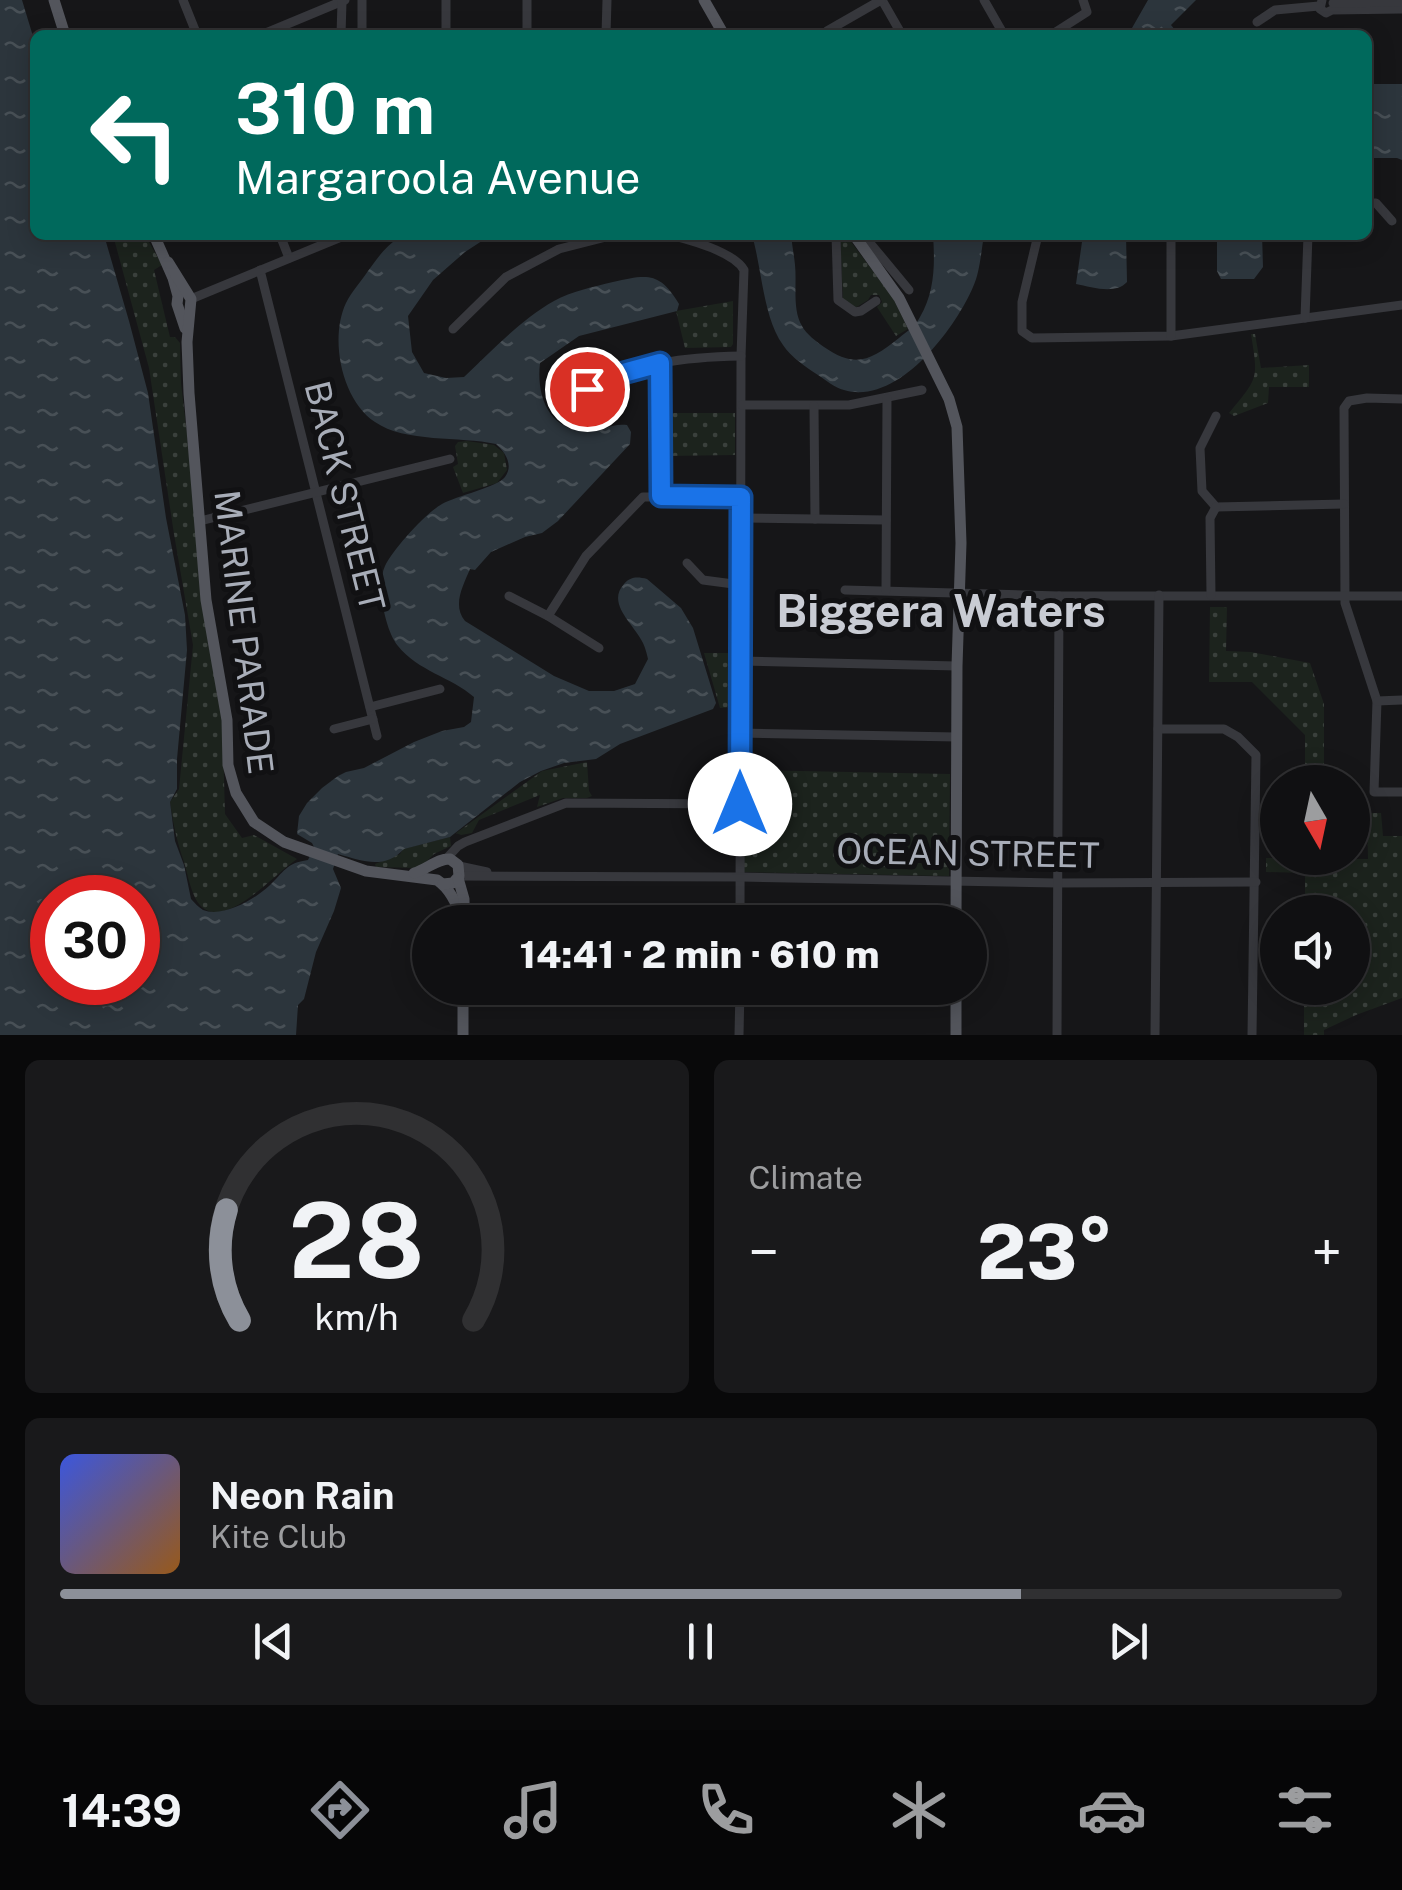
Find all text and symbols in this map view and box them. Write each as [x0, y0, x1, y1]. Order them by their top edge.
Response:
text: 310 m [235, 67, 435, 150]
icon: left [70, 70, 200, 200]
text: Margaroola Avenue [235, 151, 641, 204]
pin [545, 347, 630, 432]
icon: arrive [560, 362, 615, 417]
street label: BACK STREET [297, 377, 393, 615]
street label: MARINE PARADE [206, 488, 282, 776]
district label: Biggera Waters [776, 584, 1106, 637]
position arrow [688, 752, 792, 856]
north arrow [1260, 765, 1370, 875]
map controls [1260, 765, 1370, 1005]
street label: OCEAN STREET [836, 830, 1100, 876]
speed limit sign: 30 [30, 875, 160, 1005]
button: sound [1260, 895, 1370, 1005]
text: 14:41 · 2 min · 610 m [519, 932, 880, 977]
text: Climate [749, 1159, 863, 1196]
text: 28 [289, 1179, 425, 1301]
text: 23° [977, 1208, 1113, 1296]
text: − [749, 1220, 779, 1284]
text: + [1312, 1220, 1342, 1284]
text: km/h [315, 1296, 399, 1338]
text: Neon Rain [210, 1473, 394, 1518]
text: Kite Club [210, 1518, 347, 1555]
icon: previous [246, 1614, 301, 1669]
icon: pause [673, 1614, 728, 1669]
icon: next [1101, 1614, 1156, 1669]
icon: directions [305, 1775, 375, 1845]
icon: music [498, 1775, 568, 1845]
icon: phone [691, 1775, 761, 1845]
icon: climate [884, 1775, 954, 1845]
icon: car [1077, 1775, 1147, 1845]
icon: filters [1270, 1775, 1340, 1845]
text: 14:39 [62, 1784, 182, 1837]

